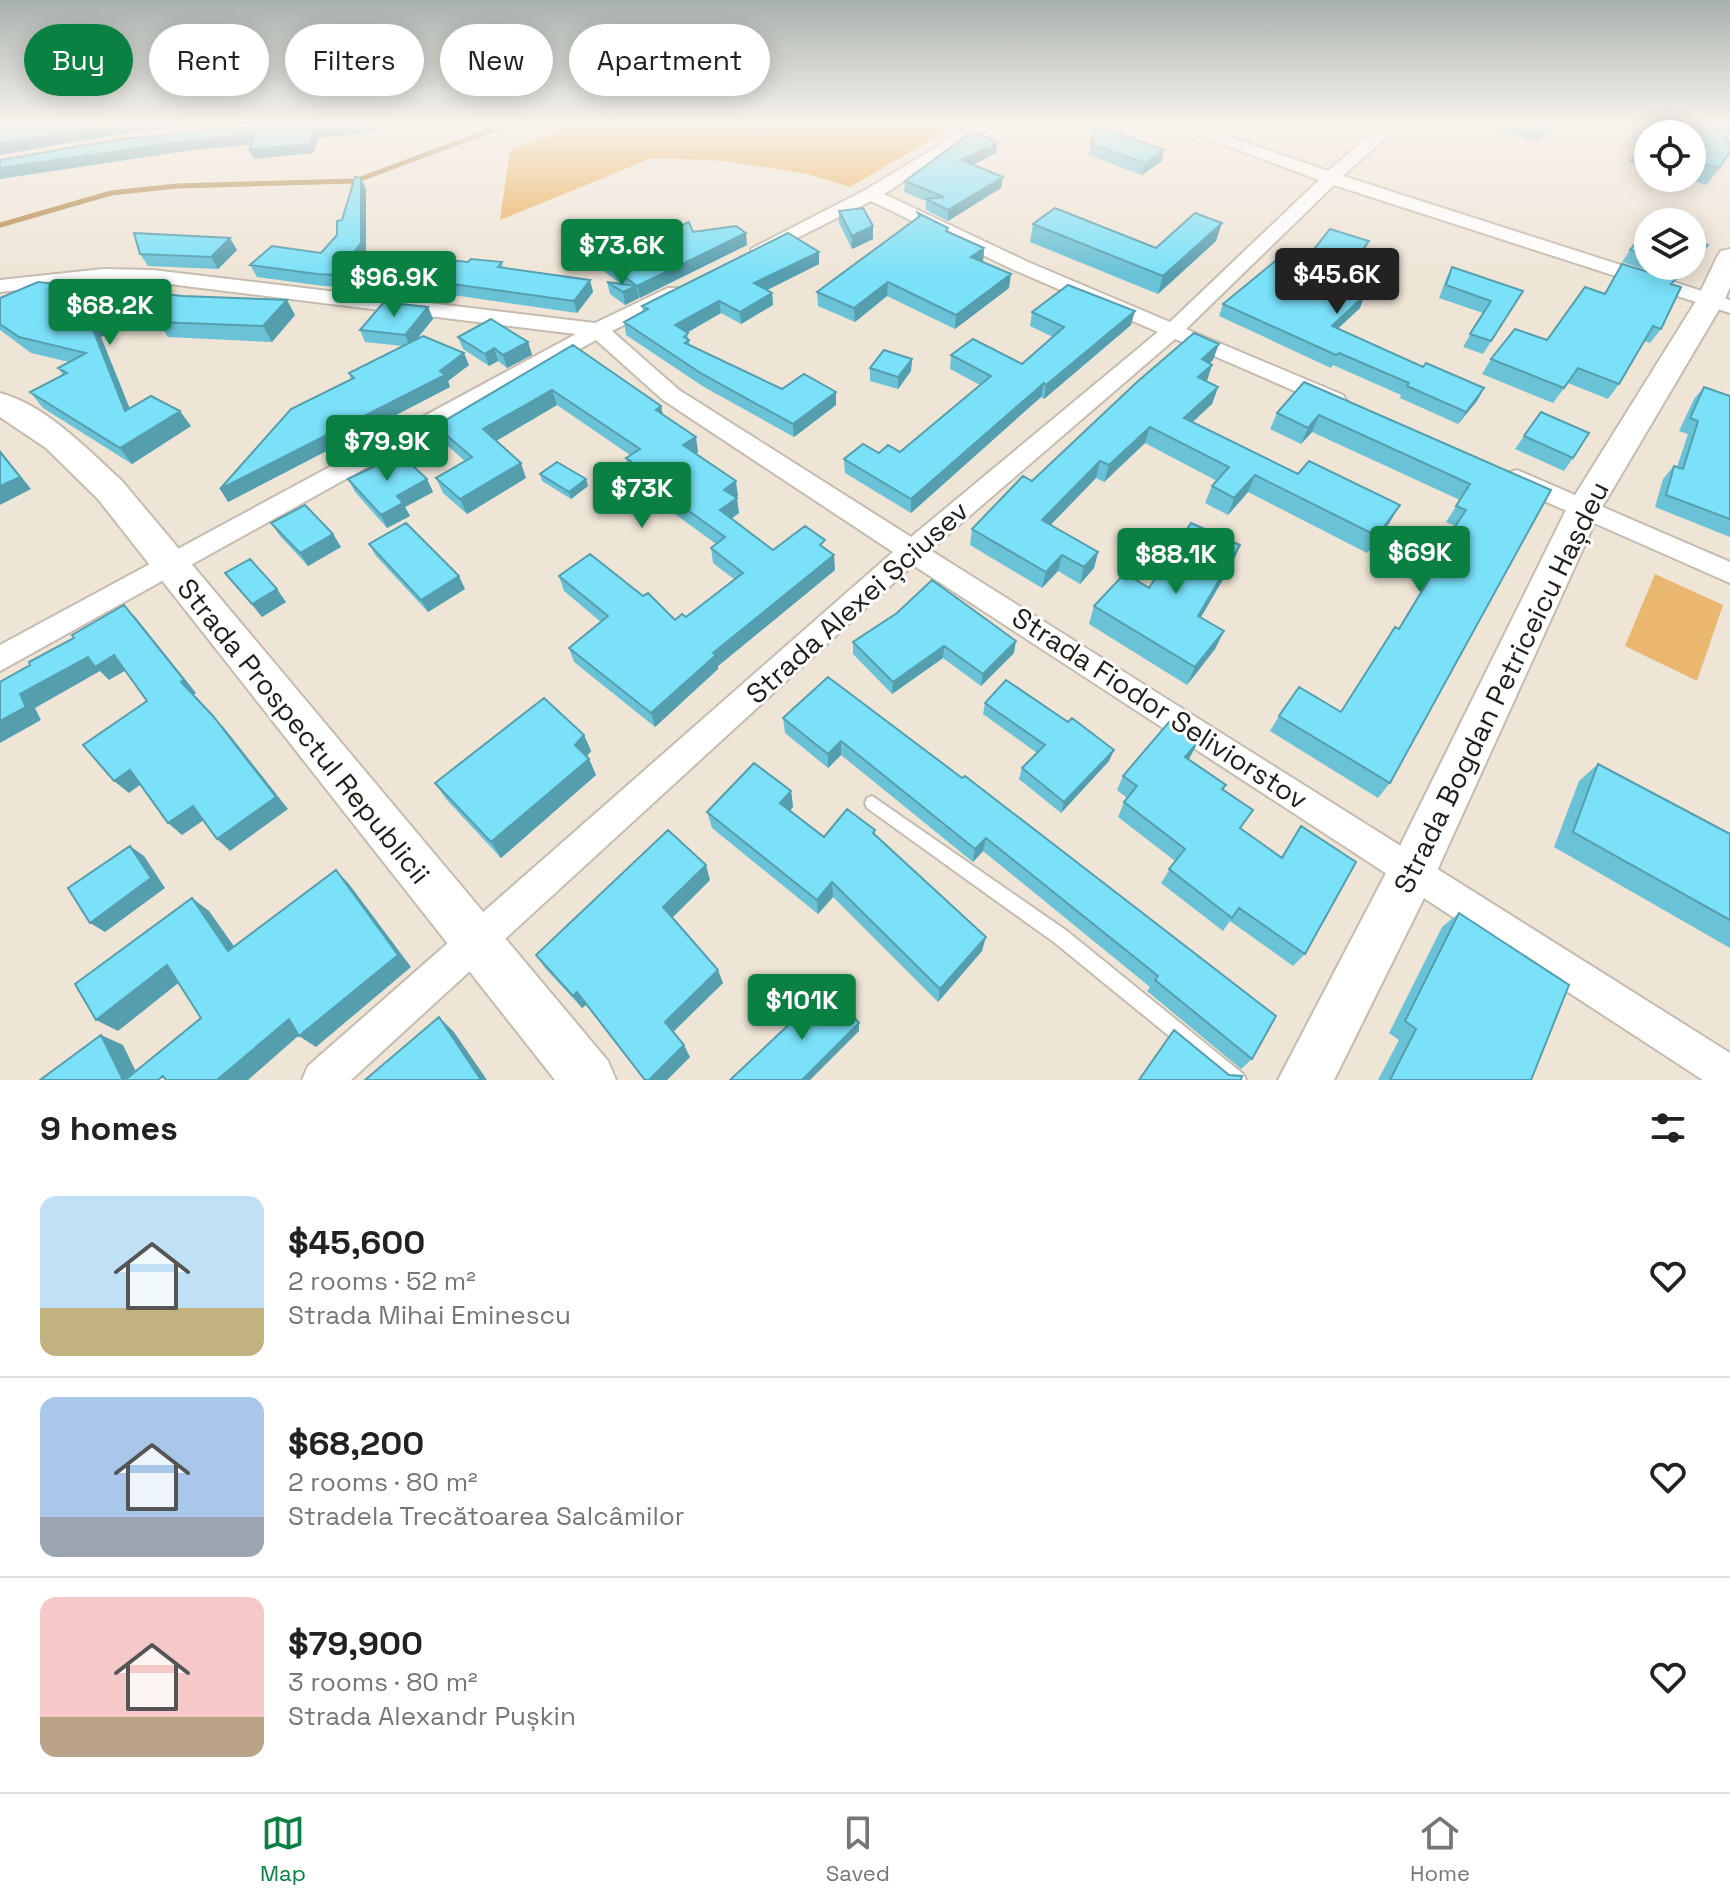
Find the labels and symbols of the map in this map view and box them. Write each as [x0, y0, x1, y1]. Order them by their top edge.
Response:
pin: $73.6K [557, 219, 687, 287]
pin: $45.6K [1272, 248, 1402, 316]
pin: $96.9K [329, 251, 459, 319]
pin: $68.2K [45, 279, 175, 347]
pin: $79.9K [322, 415, 452, 483]
pin: $73K [595, 462, 689, 530]
street label: Strada Bogdan Petriceicu Hașdeu [1385, 475, 1617, 899]
street label: Strada Alexei Șciusev [738, 493, 976, 711]
pin: $69K [1373, 526, 1467, 594]
pin: $88.1K [1111, 528, 1241, 596]
street label: Strada Prospectul Republicii [170, 571, 438, 891]
street label: Strada Fiodor Seliviorstov [1005, 599, 1315, 817]
pin: $101K [746, 974, 858, 1042]

